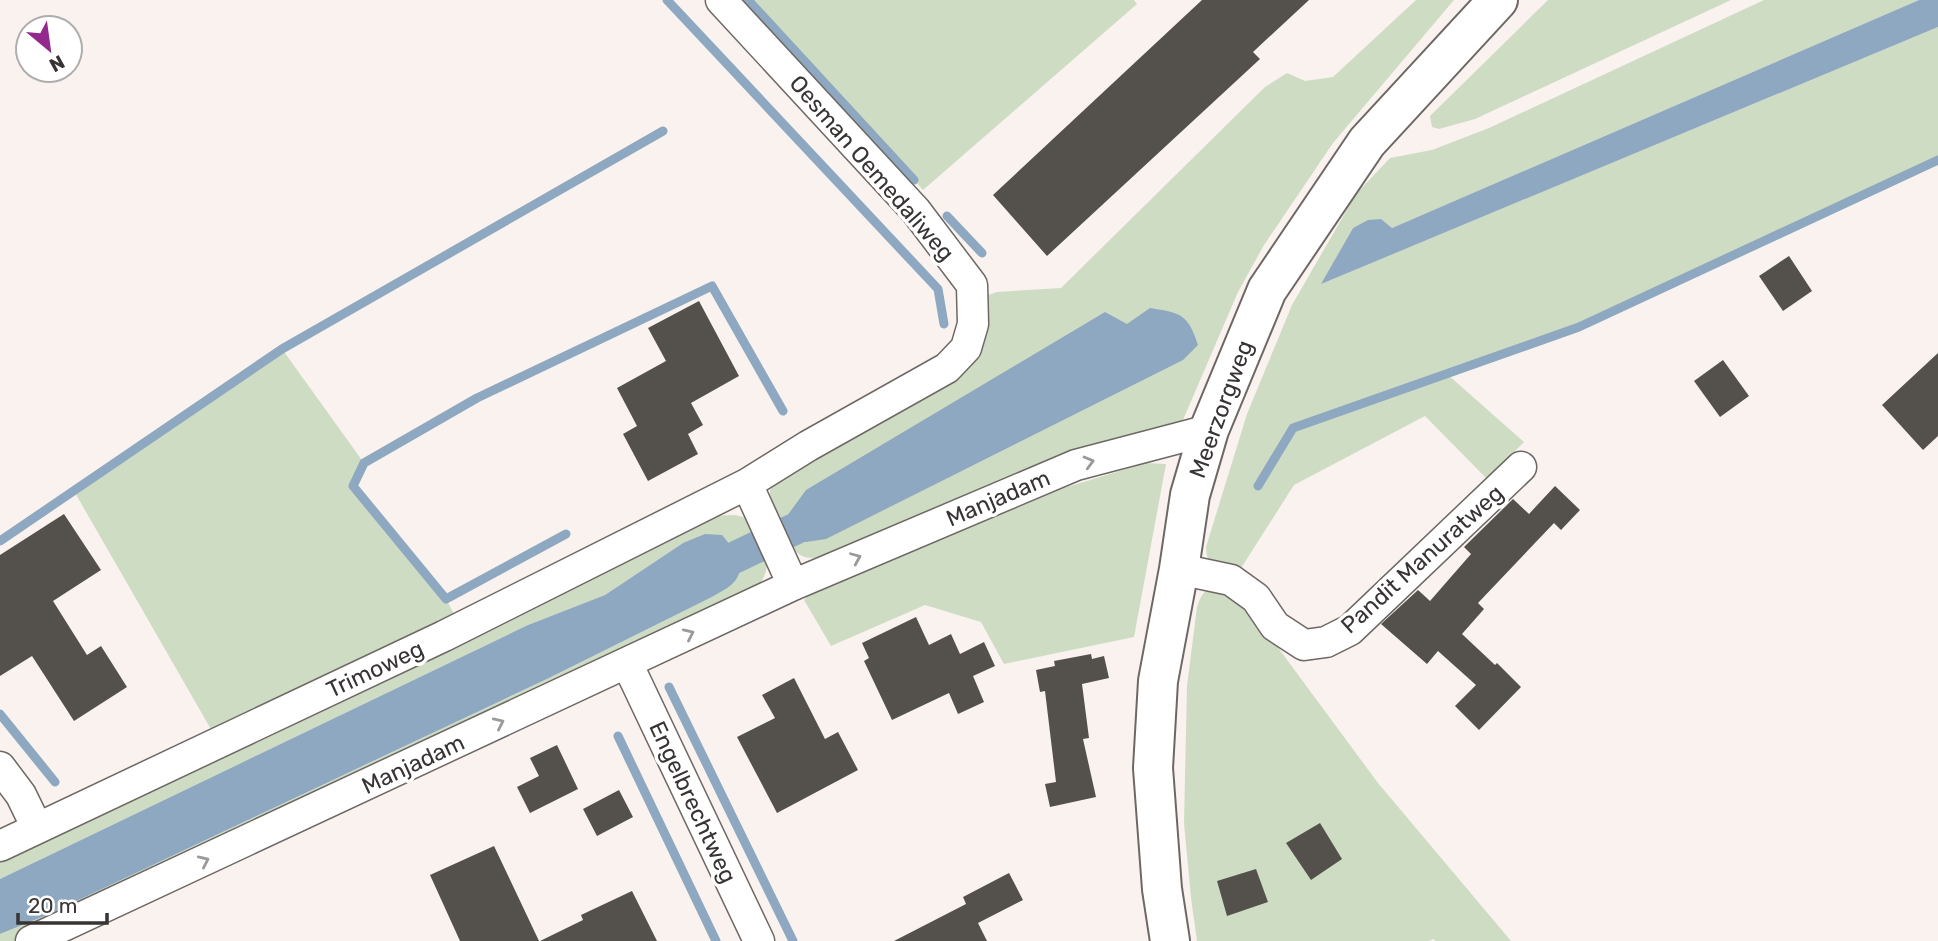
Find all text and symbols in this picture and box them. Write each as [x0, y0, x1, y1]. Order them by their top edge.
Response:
north arrow [14, 14, 84, 84]
text: N [45, 50, 69, 77]
street label: Oesman Oemedaliweg [784, 69, 960, 267]
street label: Meerzorgweg [1183, 336, 1259, 482]
one-way arrow [1083, 456, 1095, 470]
street label: Manjadam [942, 464, 1054, 532]
street label: Pandit Manuratweg [1335, 479, 1509, 639]
one-way arrow [849, 552, 861, 566]
one-way arrow [682, 628, 694, 642]
street label: Trimoweg [322, 634, 428, 704]
one-way arrow [492, 717, 504, 731]
street label: Engelbrechtweg [643, 717, 743, 887]
street label: Manjadam [357, 728, 469, 800]
one-way arrow [197, 855, 209, 869]
scale bar [18, 881, 107, 925]
text: 20 m [28, 893, 77, 918]

